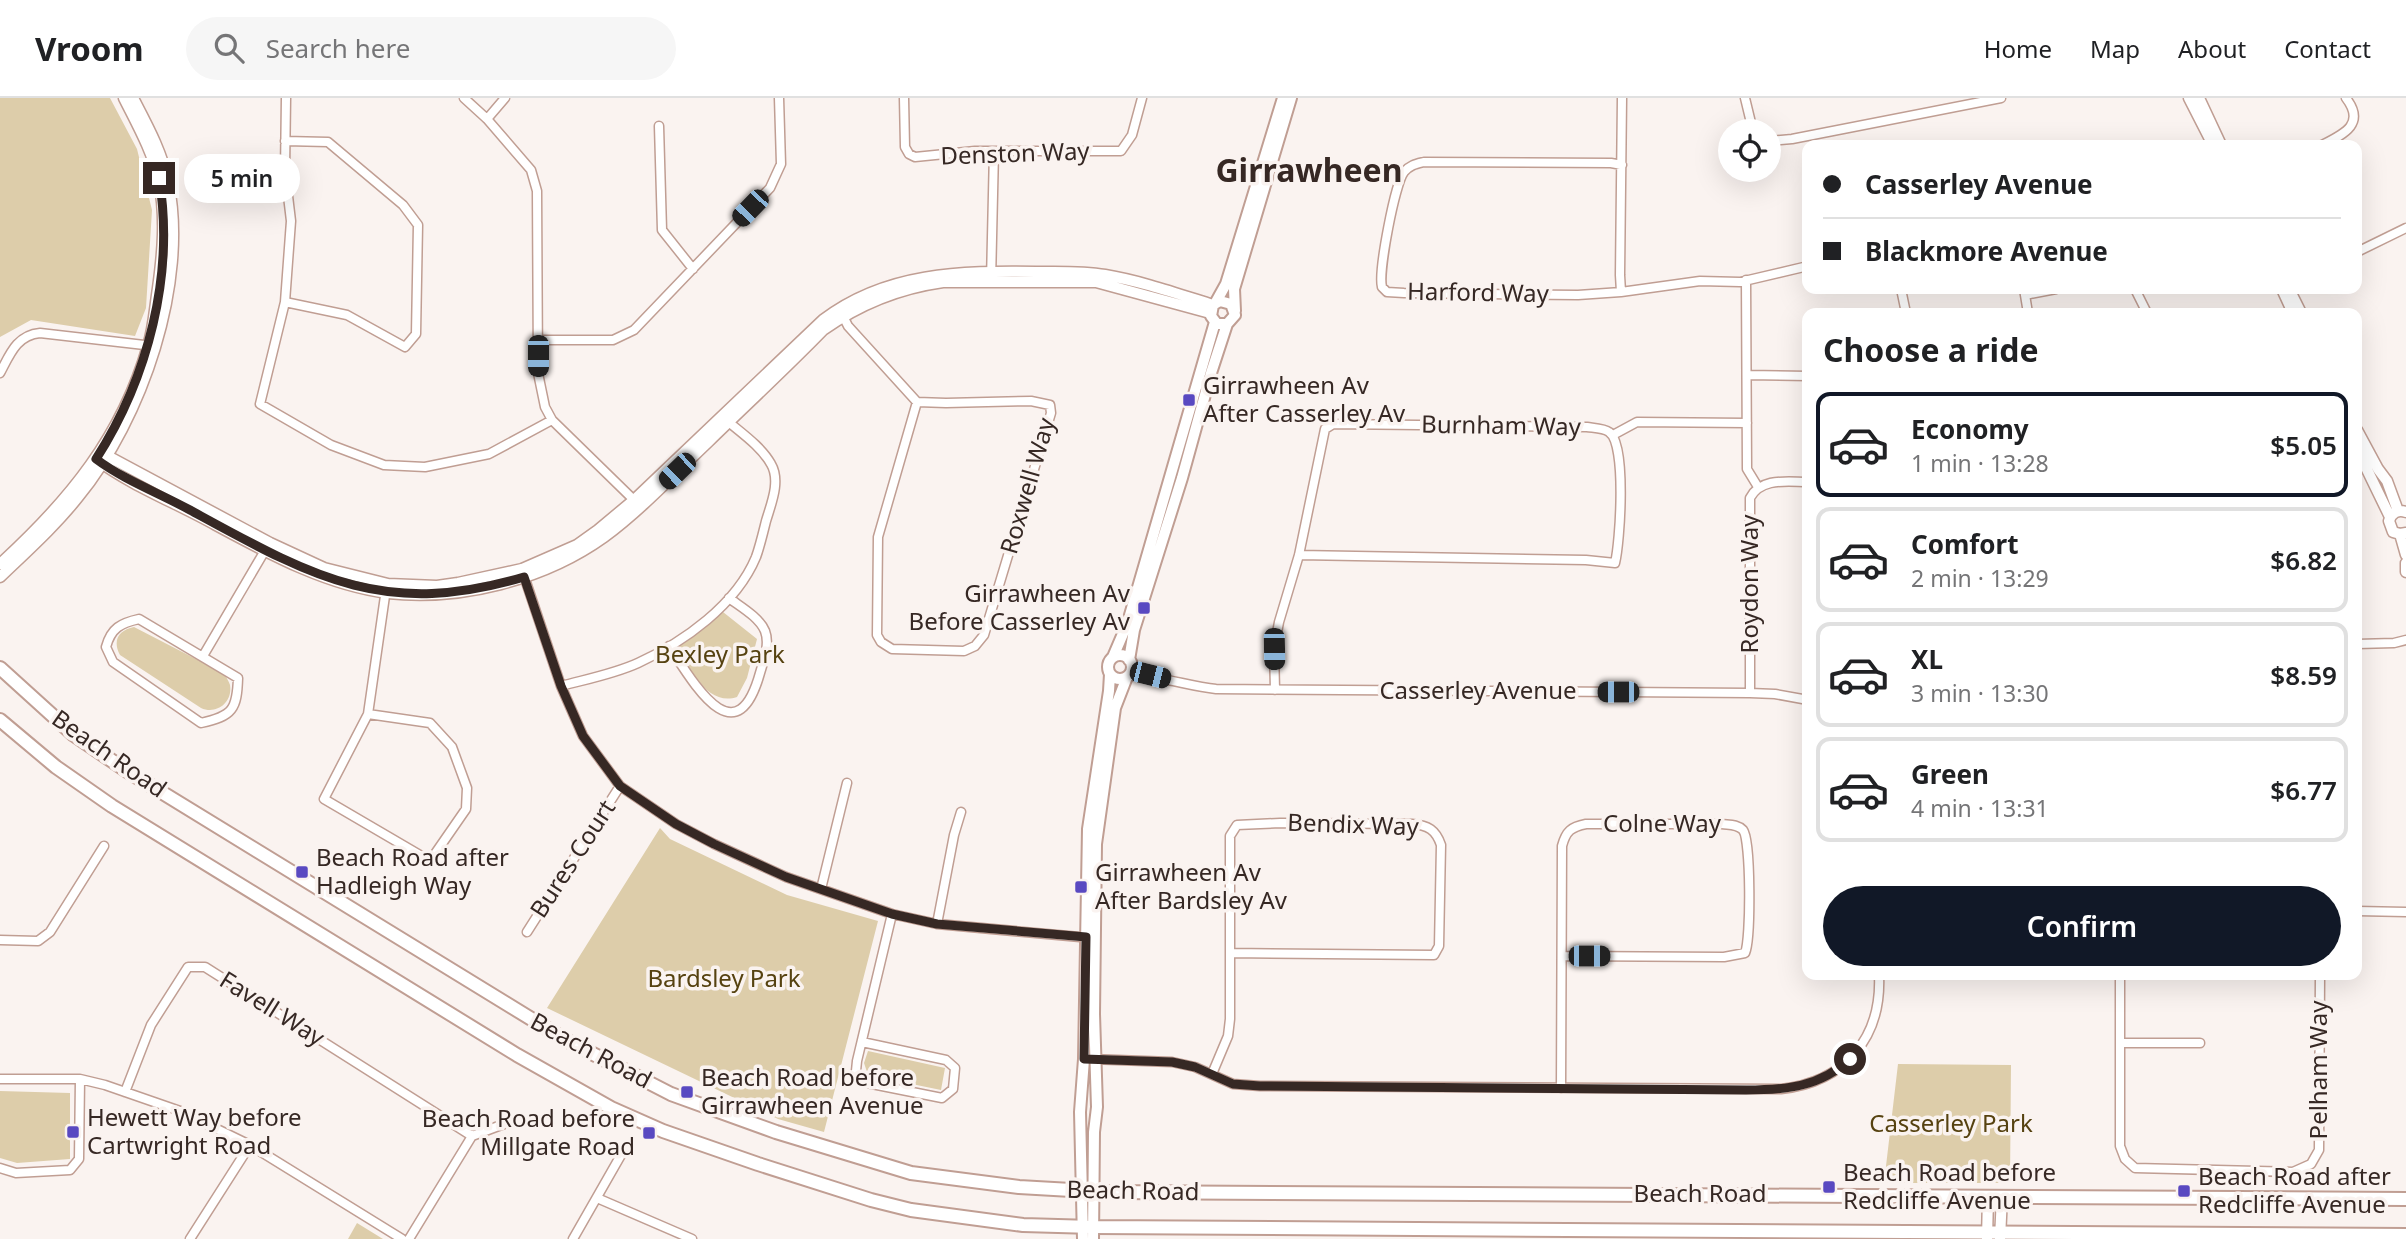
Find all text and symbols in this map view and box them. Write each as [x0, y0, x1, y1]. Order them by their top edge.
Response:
search box [186, 17, 676, 80]
text: Vroom [35, 26, 144, 71]
icon: search [210, 29, 248, 67]
text: Search here [266, 30, 410, 66]
text: Home [1984, 32, 2052, 65]
text: Map [2090, 32, 2140, 65]
text: About [2178, 32, 2246, 65]
text: Contact [2284, 32, 2371, 65]
map controls [1718, 119, 1781, 182]
button: locate [1718, 119, 1781, 182]
street label: Denston Way [940, 133, 1091, 172]
district label: Girrawheen [1215, 148, 1403, 191]
callout: 5 min [184, 154, 299, 202]
route end [143, 162, 175, 194]
text: 5 min [211, 162, 273, 194]
text: Casserley Avenue [1865, 166, 2093, 202]
car [728, 186, 773, 230]
text: Blackmore Avenue [1865, 233, 2108, 269]
street label: Harford Way [1407, 274, 1550, 309]
text: Choose a ride [1823, 328, 2039, 371]
car [528, 335, 549, 377]
place label: Girrawheen Av After Casserley Av [1203, 368, 1406, 429]
marker: Girrawheen Av After Casserley Av [1181, 392, 1197, 408]
street label: Burnham Way [1421, 407, 1582, 442]
text: Economy [1911, 411, 2029, 447]
street label: Roxwell Way [991, 413, 1062, 558]
icon: car [1827, 413, 1890, 476]
text: $5.05 [2270, 427, 2337, 463]
text: 1 min · 13:28 [1911, 447, 2049, 479]
car [655, 449, 700, 493]
street label: Roydon Way [1732, 514, 1765, 654]
text: Comfort [1911, 526, 2019, 562]
icon: car [1827, 528, 1890, 591]
text: $6.82 [2270, 542, 2337, 578]
text: 2 min · 13:29 [1911, 562, 2049, 594]
place label: Girrawheen Av Before Casserley Av [909, 576, 1131, 637]
marker: Girrawheen Av Before Casserley Av [1136, 600, 1152, 616]
car [1264, 628, 1285, 670]
park label: Bexley Park [655, 637, 785, 670]
text: XL [1911, 641, 1943, 677]
icon: car [1827, 643, 1890, 706]
text: $8.59 [2270, 657, 2337, 693]
car [1128, 660, 1173, 690]
street label: Casserley Avenue [1379, 673, 1577, 706]
text: 3 min · 13:30 [1911, 677, 2049, 709]
car [1598, 682, 1640, 703]
street label: Beach Road [46, 701, 174, 804]
text: Green [1911, 756, 1989, 792]
icon: car [1827, 758, 1890, 821]
text: $6.77 [2270, 772, 2337, 808]
text: 4 min · 13:31 [1911, 792, 2049, 824]
street label: Bures Court [521, 793, 622, 923]
street label: Bendix Way [1287, 805, 1420, 842]
street label: Colne Way [1603, 806, 1722, 839]
place label: Beach Road after Hadleigh Way [316, 840, 509, 901]
place label: Girrawheen Av After Bardsley Av [1095, 855, 1288, 916]
marker: Beach Road after Hadleigh Way [294, 864, 310, 880]
marker: Girrawheen Av After Bardsley Av [1073, 879, 1089, 895]
button: Confirm [1823, 886, 2341, 966]
car [1569, 946, 1611, 967]
park label: Bardsley Park [647, 961, 801, 994]
street label: Favell Way [214, 963, 332, 1053]
street label: Pelham Way [2301, 1000, 2334, 1139]
street label: Beach Road [525, 1004, 658, 1095]
route start [1834, 1043, 1866, 1075]
place label: Beach Road before Girrawheen Avenue [701, 1060, 924, 1121]
marker: Beach Road before Girrawheen Avenue [679, 1084, 695, 1100]
place label: Hewett Way before Cartwright Road [87, 1100, 302, 1161]
place label: Beach Road before Millgate Road [422, 1101, 635, 1162]
park label: Casserley Park [1869, 1106, 2033, 1139]
marker: Hewett Way before Cartwright Road [65, 1124, 81, 1140]
marker: Beach Road before Millgate Road [641, 1125, 657, 1141]
place label: Beach Road before Redcliffe Avenue [1843, 1155, 2056, 1216]
place label: Beach Road after Redcliffe Avenue [2198, 1159, 2391, 1220]
street label: Beach Road [1066, 1172, 1200, 1207]
street label: Beach Road [1634, 1176, 1766, 1209]
marker: Beach Road before Redcliffe Avenue [1821, 1179, 1837, 1195]
marker: Beach Road after Redcliffe Avenue [2176, 1183, 2192, 1199]

